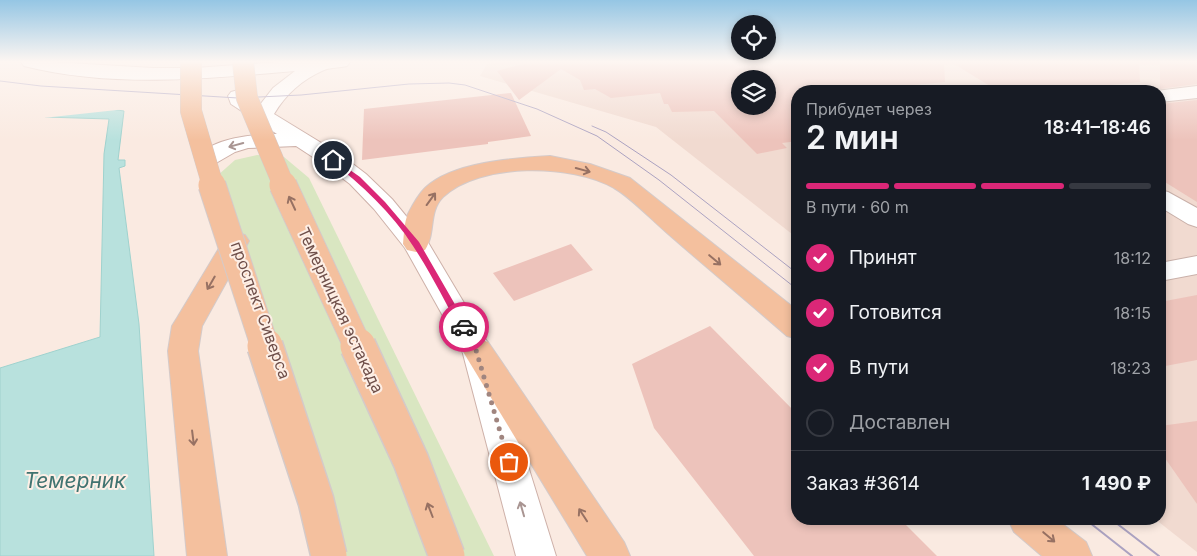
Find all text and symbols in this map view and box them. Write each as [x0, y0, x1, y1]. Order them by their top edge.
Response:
map controls [731, 15, 776, 115]
button: locate [731, 15, 776, 60]
button: layers [731, 70, 776, 115]
text: Прибудет через [806, 99, 932, 119]
text: 18:41–18:46 [1044, 116, 1151, 139]
text: 2 мин [806, 118, 899, 157]
pin [312, 139, 354, 181]
one-way arrow [229, 141, 245, 150]
icon: home [319, 146, 347, 174]
one-way arrow [574, 165, 590, 175]
one-way arrow [426, 192, 436, 206]
one-way arrow [286, 196, 296, 211]
text: В пути · 60 m [806, 197, 909, 217]
street label: Темерницкая эстакада [294, 224, 388, 396]
street label: проспект Сиверса [227, 239, 295, 381]
icon: check [806, 244, 834, 272]
text: Принят [849, 246, 917, 269]
text: 18:12 [1114, 248, 1151, 268]
one-way arrow [709, 255, 722, 266]
one-way arrow [205, 275, 215, 289]
icon: check [806, 299, 834, 327]
text: Готовится [849, 301, 942, 324]
courier [439, 302, 489, 352]
text: 18:15 [1114, 303, 1151, 323]
icon: car [450, 313, 478, 341]
icon: check [806, 354, 834, 382]
text: В пути [849, 356, 909, 379]
text: 18:23 [1110, 358, 1151, 378]
text: Доставлен [849, 411, 950, 434]
one-way arrow [188, 430, 198, 446]
pin [488, 441, 530, 483]
icon: bag [495, 448, 523, 476]
water label: Темерник [24, 468, 126, 493]
text: Заказ #3614 [806, 472, 920, 495]
text: 1 490 ₽ [1082, 472, 1151, 495]
one-way arrow [517, 502, 527, 518]
one-way arrow [425, 503, 434, 519]
one-way arrow [578, 508, 588, 522]
one-way arrow [1043, 532, 1056, 543]

